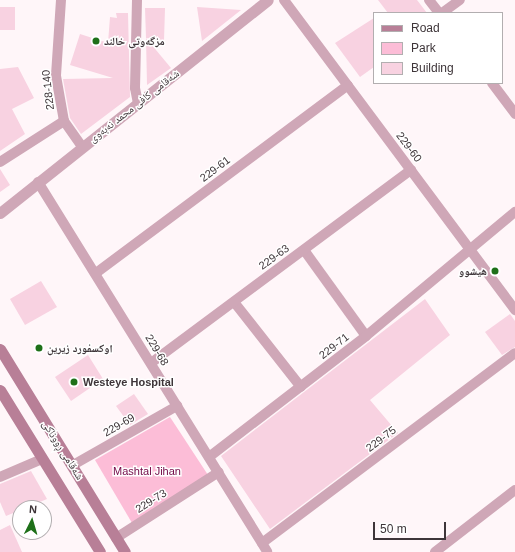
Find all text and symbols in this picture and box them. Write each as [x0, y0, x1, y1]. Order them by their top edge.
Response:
legend [373, 12, 503, 84]
text: Road [411, 21, 440, 35]
place label: مزگەوتی خالند [104, 34, 165, 48]
marker: مزگەوتی خالند [91, 36, 101, 46]
text: Park [411, 41, 436, 55]
text: Building [411, 61, 454, 75]
street label: شەقامی کافی محمد نەبەوی [86, 67, 182, 145]
street label: 228-140 [39, 69, 57, 111]
street label: 229-60 [393, 129, 425, 165]
street label: 229-61 [197, 153, 233, 185]
street label: 229-63 [256, 242, 292, 272]
place label: هيشوو [459, 264, 487, 278]
marker: هيشوو [490, 266, 500, 276]
street label: 229-71 [316, 330, 352, 362]
street label: 229-68 [143, 332, 171, 368]
place label: اوكسفورد زيرين [47, 341, 113, 355]
marker: اوكسفورد زيرين [34, 343, 44, 353]
place label: Westeye Hospital [83, 375, 174, 389]
marker: Westeye Hospital [68, 376, 80, 388]
street label: 229-69 [101, 411, 137, 439]
street label: شەقامی ڕووناکی [39, 418, 87, 482]
street label: 229-75 [363, 423, 399, 455]
park label: Mashtal Jihan [113, 464, 181, 478]
street label: 229-73 [133, 486, 169, 516]
north arrow [12, 500, 52, 540]
text: N [28, 503, 37, 515]
scale bar [375, 514, 448, 540]
text: 50 m [380, 522, 407, 536]

